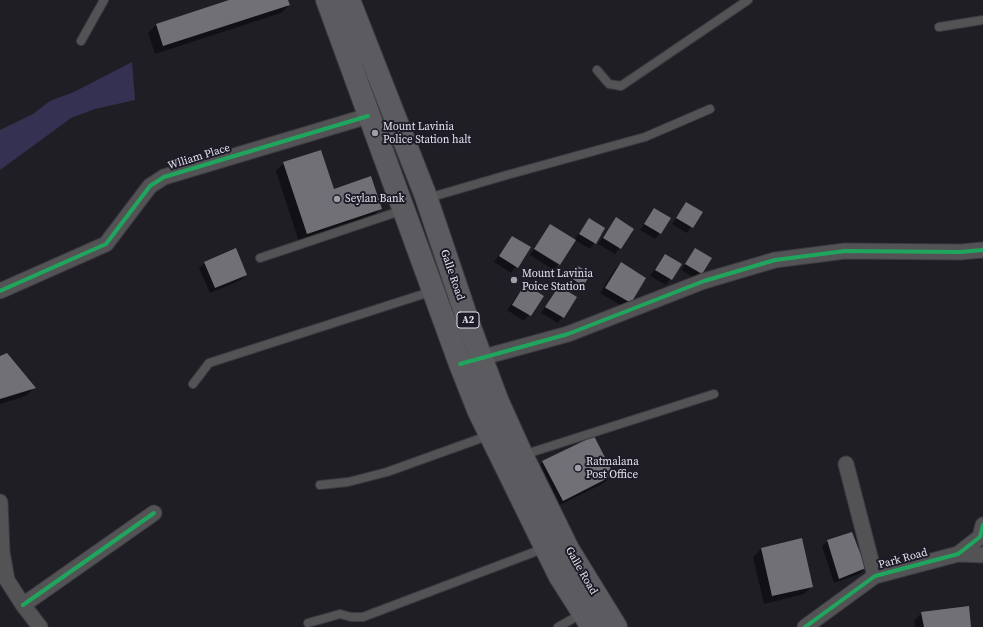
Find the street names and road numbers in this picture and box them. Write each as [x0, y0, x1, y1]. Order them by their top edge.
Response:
street label: Wlliam Place [166, 141, 232, 173]
street label: Galle Road [437, 248, 467, 302]
road number: A2 [457, 312, 479, 328]
street label: Galle Road [562, 545, 600, 597]
street label: Park Road [877, 546, 929, 572]

